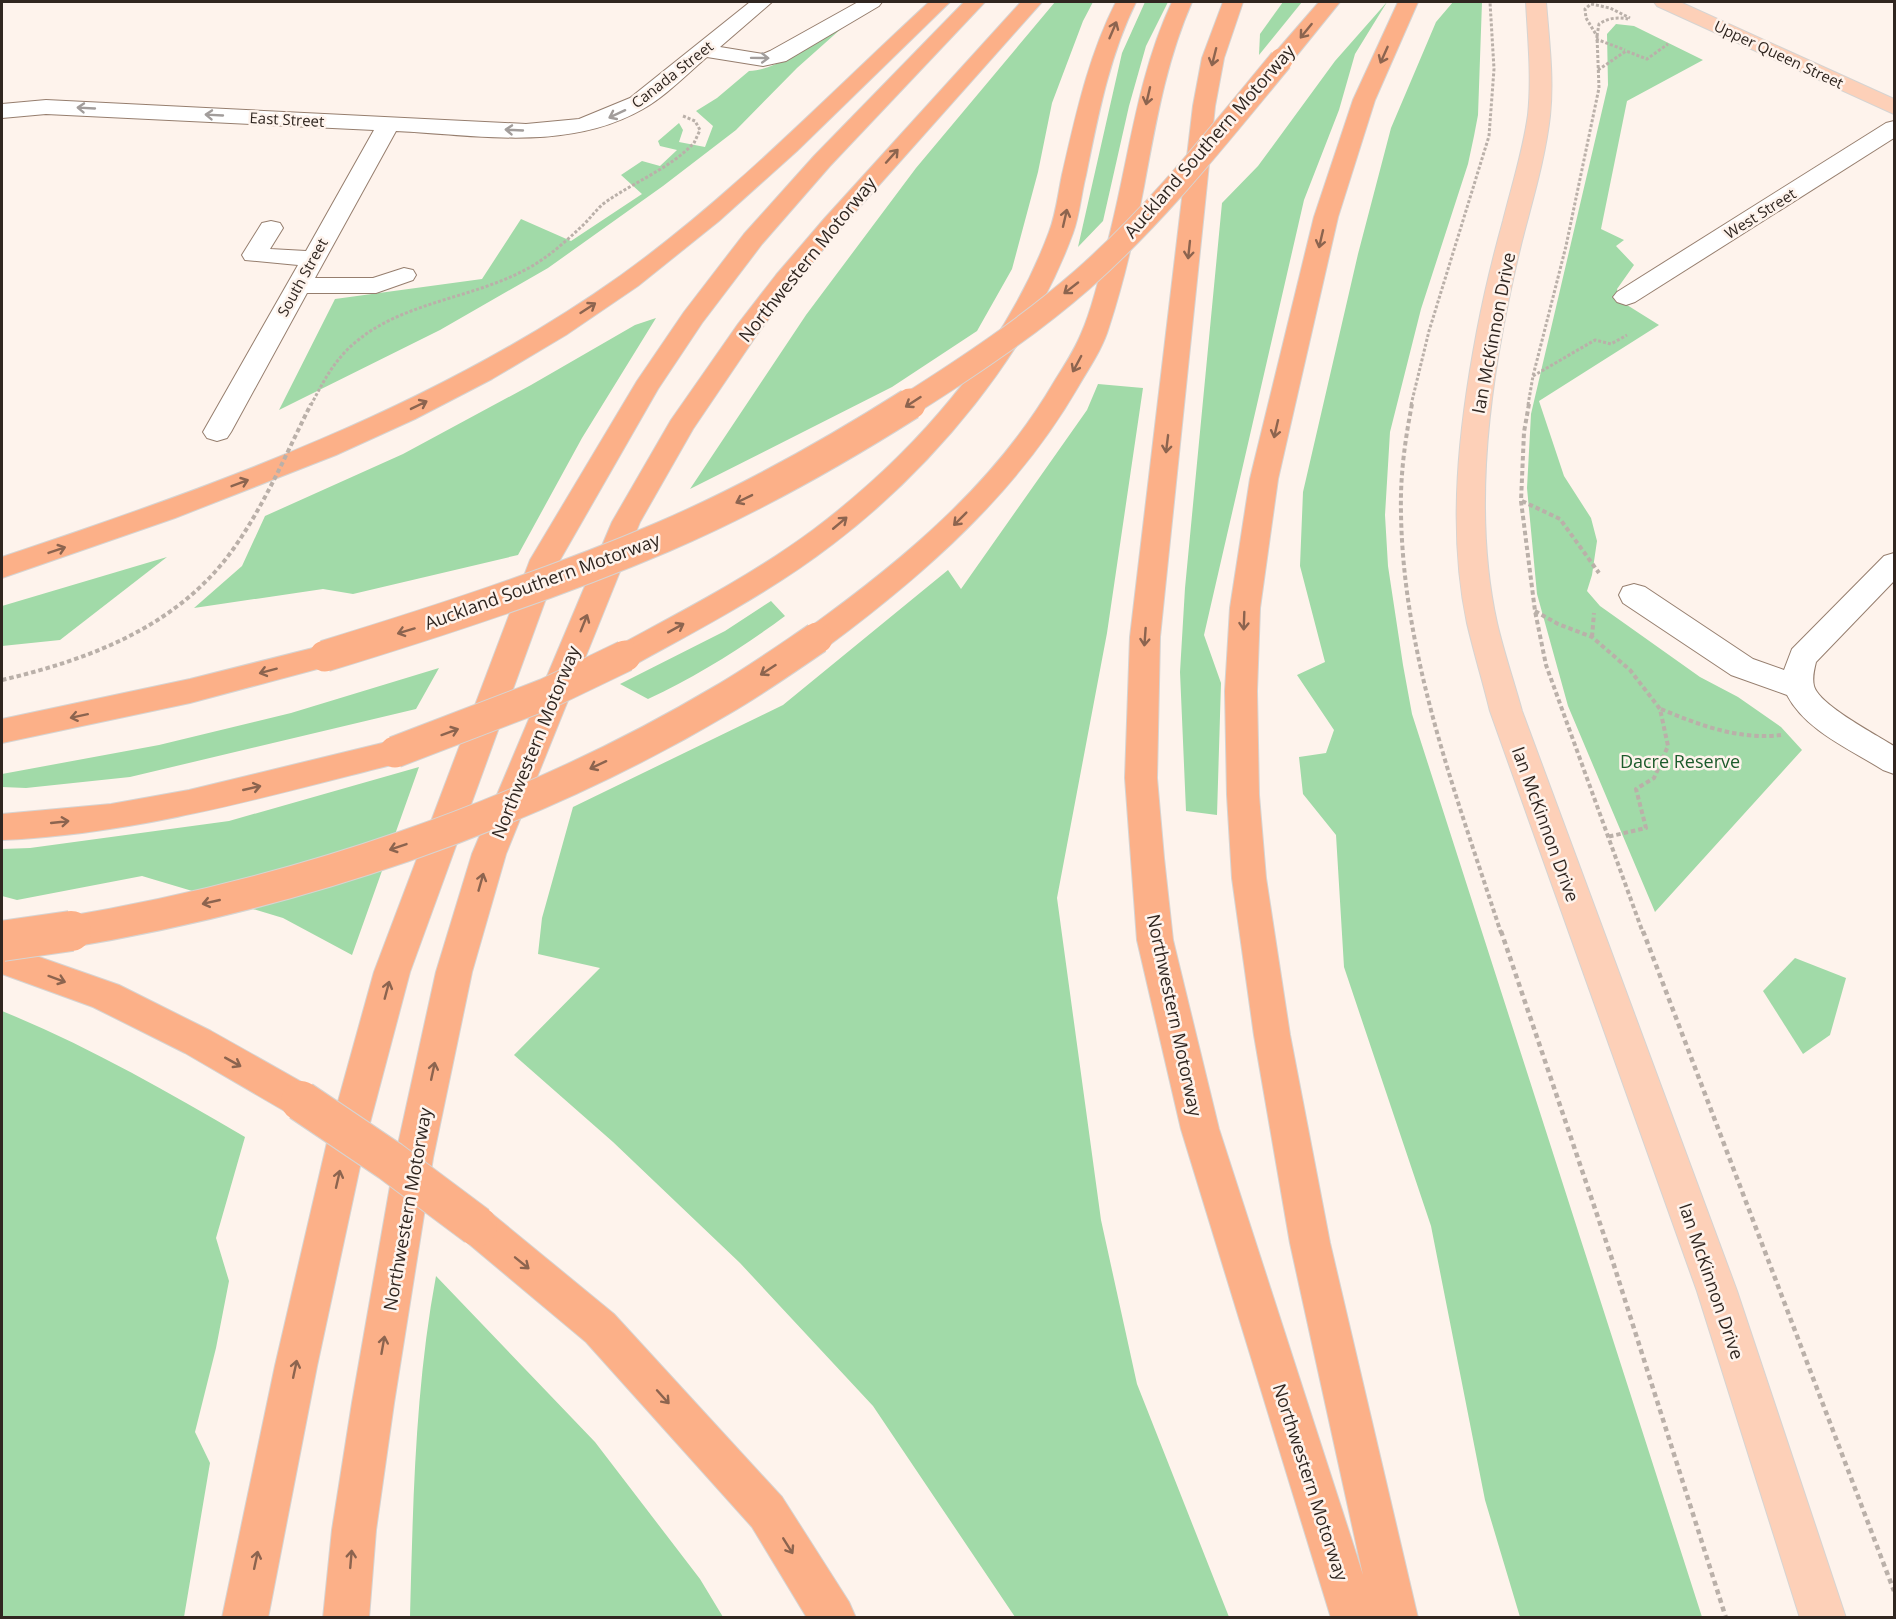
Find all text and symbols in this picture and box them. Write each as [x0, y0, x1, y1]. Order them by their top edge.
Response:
street label: Upper Queen Street [1711, 15, 1847, 93]
one-way arrow [1108, 21, 1119, 39]
one-way arrow [1299, 23, 1312, 39]
street label: Canada Street [627, 36, 717, 112]
street label: Auckland Southern Motorway [1118, 39, 1300, 243]
one-way arrow [1378, 45, 1390, 63]
one-way arrow [1207, 47, 1219, 66]
one-way arrow [749, 52, 769, 64]
one-way arrow [1142, 86, 1154, 105]
one-way arrow [76, 103, 96, 114]
street label: East Street [249, 107, 325, 131]
one-way arrow [205, 109, 225, 120]
one-way arrow [608, 109, 626, 120]
one-way arrow [505, 125, 525, 136]
one-way arrow [885, 149, 899, 164]
street label: Northwestern Motorway [733, 171, 882, 347]
street label: West Street [1721, 183, 1799, 243]
one-way arrow [1059, 209, 1071, 228]
one-way arrow [1315, 229, 1327, 248]
street label: South Street [272, 234, 332, 320]
one-way arrow [1183, 239, 1194, 259]
street label: Ian McKinnon Drive [1466, 250, 1520, 416]
one-way arrow [1063, 281, 1079, 294]
one-way arrow [579, 302, 595, 314]
one-way arrow [1071, 355, 1083, 373]
one-way arrow [905, 397, 922, 409]
one-way arrow [409, 399, 427, 410]
one-way arrow [1269, 419, 1281, 438]
one-way arrow [1161, 433, 1172, 453]
one-way arrow [230, 477, 249, 488]
one-way arrow [735, 493, 753, 505]
one-way arrow [952, 511, 967, 526]
one-way arrow [832, 516, 848, 529]
street label: Auckland Southern Motorway [421, 527, 664, 635]
one-way arrow [47, 544, 66, 555]
one-way arrow [1239, 610, 1250, 630]
one-way arrow [579, 615, 590, 633]
one-way arrow [667, 622, 684, 634]
one-way arrow [397, 626, 416, 637]
one-way arrow [1139, 627, 1150, 647]
street label: Northwestern Motorway [485, 641, 585, 842]
one-way arrow [259, 665, 278, 677]
one-way arrow [760, 665, 777, 677]
one-way arrow [69, 711, 89, 722]
one-way arrow [440, 725, 458, 736]
street label: Ian McKinnon Drive [1507, 743, 1585, 905]
park label: Dacre Reserve [1620, 749, 1740, 773]
one-way arrow [589, 759, 607, 771]
one-way arrow [242, 782, 261, 794]
one-way arrow [49, 816, 69, 827]
one-way arrow [389, 842, 408, 853]
one-way arrow [475, 873, 487, 892]
one-way arrow [202, 896, 221, 908]
street label: Northwestern Motorway [1142, 912, 1208, 1119]
one-way arrow [47, 974, 66, 985]
one-way arrow [382, 981, 394, 1000]
one-way arrow [223, 1057, 241, 1068]
one-way arrow [428, 1062, 439, 1081]
street label: Northwestern Motorway [377, 1105, 437, 1313]
one-way arrow [332, 1169, 344, 1188]
street label: Ian McKinnon Drive [1674, 1200, 1750, 1362]
one-way arrow [514, 1257, 530, 1270]
one-way arrow [378, 1336, 389, 1356]
one-way arrow [290, 1360, 302, 1379]
street label: Northwestern Motorway [1268, 1380, 1355, 1585]
one-way arrow [656, 1389, 670, 1404]
one-way arrow [782, 1537, 794, 1554]
one-way arrow [346, 1550, 357, 1570]
one-way arrow [251, 1551, 262, 1570]

